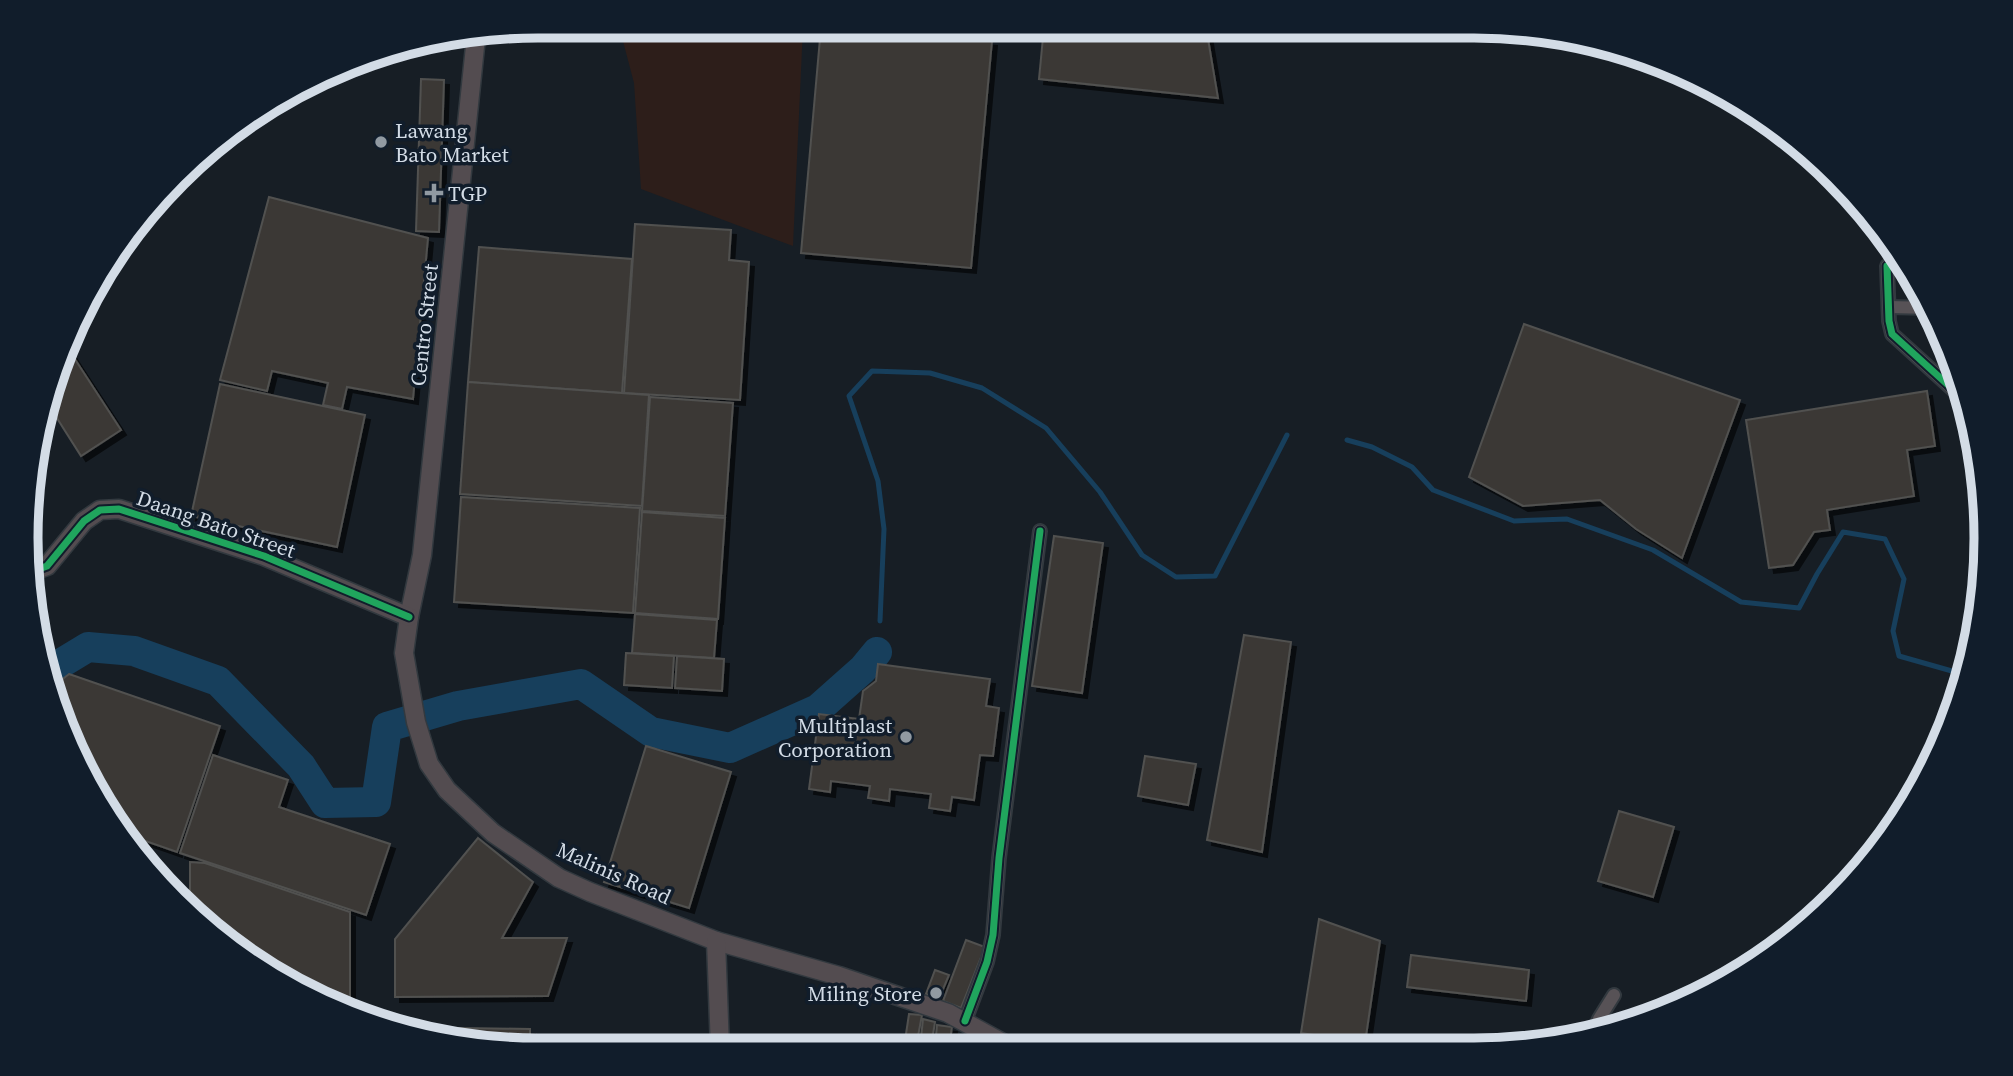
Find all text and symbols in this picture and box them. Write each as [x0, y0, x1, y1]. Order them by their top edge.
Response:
place label: Lawang Bato Market [395, 116, 509, 169]
marker: Lawang Bato Market [373, 134, 389, 150]
place label: TGP [448, 179, 487, 208]
marker: TGP [426, 185, 442, 201]
street label: Centro Street [403, 262, 445, 388]
street label: Daang Bato Street [133, 483, 299, 565]
place label: Multiplast Corporation [778, 711, 892, 764]
marker: Multiplast Corporation [898, 729, 914, 745]
street label: Malinis Road [552, 835, 676, 911]
place label: Miling Store [808, 979, 922, 1008]
marker: Miling Store [928, 985, 944, 1001]

